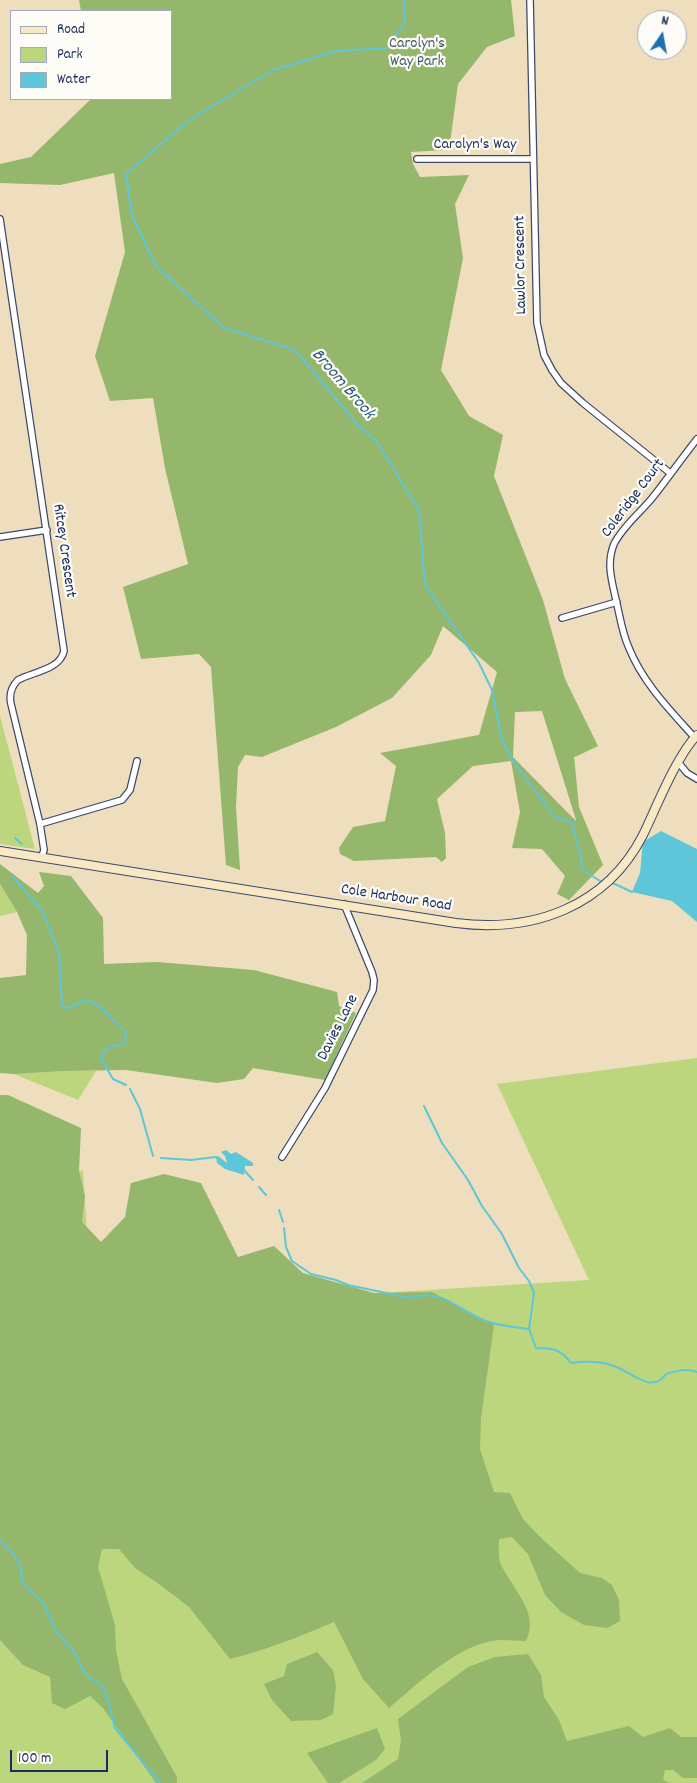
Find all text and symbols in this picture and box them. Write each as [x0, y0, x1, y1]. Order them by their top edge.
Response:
legend [10, 10, 172, 100]
north arrow [637, 10, 687, 60]
text: N [659, 11, 670, 32]
text: Road [57, 19, 85, 41]
park label: Carolyn's Way Park [389, 35, 445, 73]
text: Park [57, 44, 83, 66]
text: Water [57, 69, 90, 91]
street label: Carolyn's Way [434, 136, 516, 156]
street label: Lawlor Crescent [512, 215, 532, 315]
water label: Broom Brook [306, 345, 378, 425]
street label: Coleridge Court [598, 456, 670, 542]
street label: Ritcey Crescent [47, 503, 79, 599]
street label: Cole Harbour Road [339, 881, 453, 917]
street label: Davies Lane [314, 992, 364, 1064]
scale bar [12, 1740, 110, 1772]
text: 100 m [18, 1748, 51, 1770]

